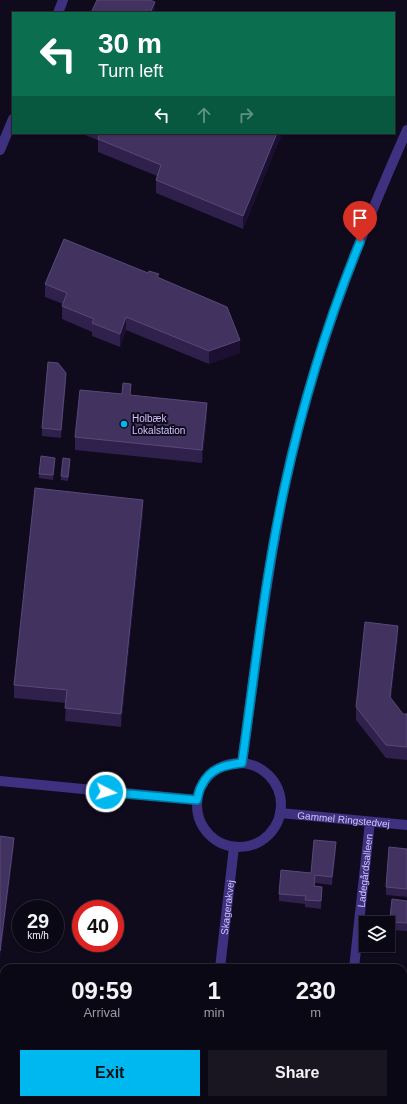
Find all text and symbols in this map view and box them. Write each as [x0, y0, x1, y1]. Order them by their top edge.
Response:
icon: left [32, 28, 84, 80]
text: 30 m [98, 28, 162, 59]
text: Turn left [98, 61, 163, 81]
icon: left [151, 104, 173, 126]
icon: ahead [193, 104, 215, 126]
icon: right [235, 104, 257, 126]
pin [343, 201, 377, 242]
icon: arrive [349, 207, 371, 229]
place label: Holbæk Lokalstation [132, 413, 185, 436]
marker: Holbæk Lokalstation [119, 419, 129, 429]
position arrow [85, 771, 127, 813]
street label: Gammel Ringstedvej [297, 809, 390, 829]
street label: Ladegårdsalleen [355, 833, 374, 908]
street label: Skagerakvej [218, 879, 236, 935]
speed limit sign: 40 [72, 900, 124, 952]
text: 29 [27, 910, 49, 932]
map controls [359, 916, 395, 952]
button: layers [359, 916, 395, 952]
text: km/h [27, 930, 49, 941]
text: 09:59 [71, 977, 133, 1004]
text: 1 [207, 977, 221, 1004]
text: 230 [296, 977, 336, 1004]
text: Arrival [83, 1005, 120, 1020]
text: min [204, 1005, 225, 1020]
text: m [310, 1005, 321, 1020]
button: Exit [20, 1050, 200, 1096]
button: Share [208, 1050, 387, 1096]

